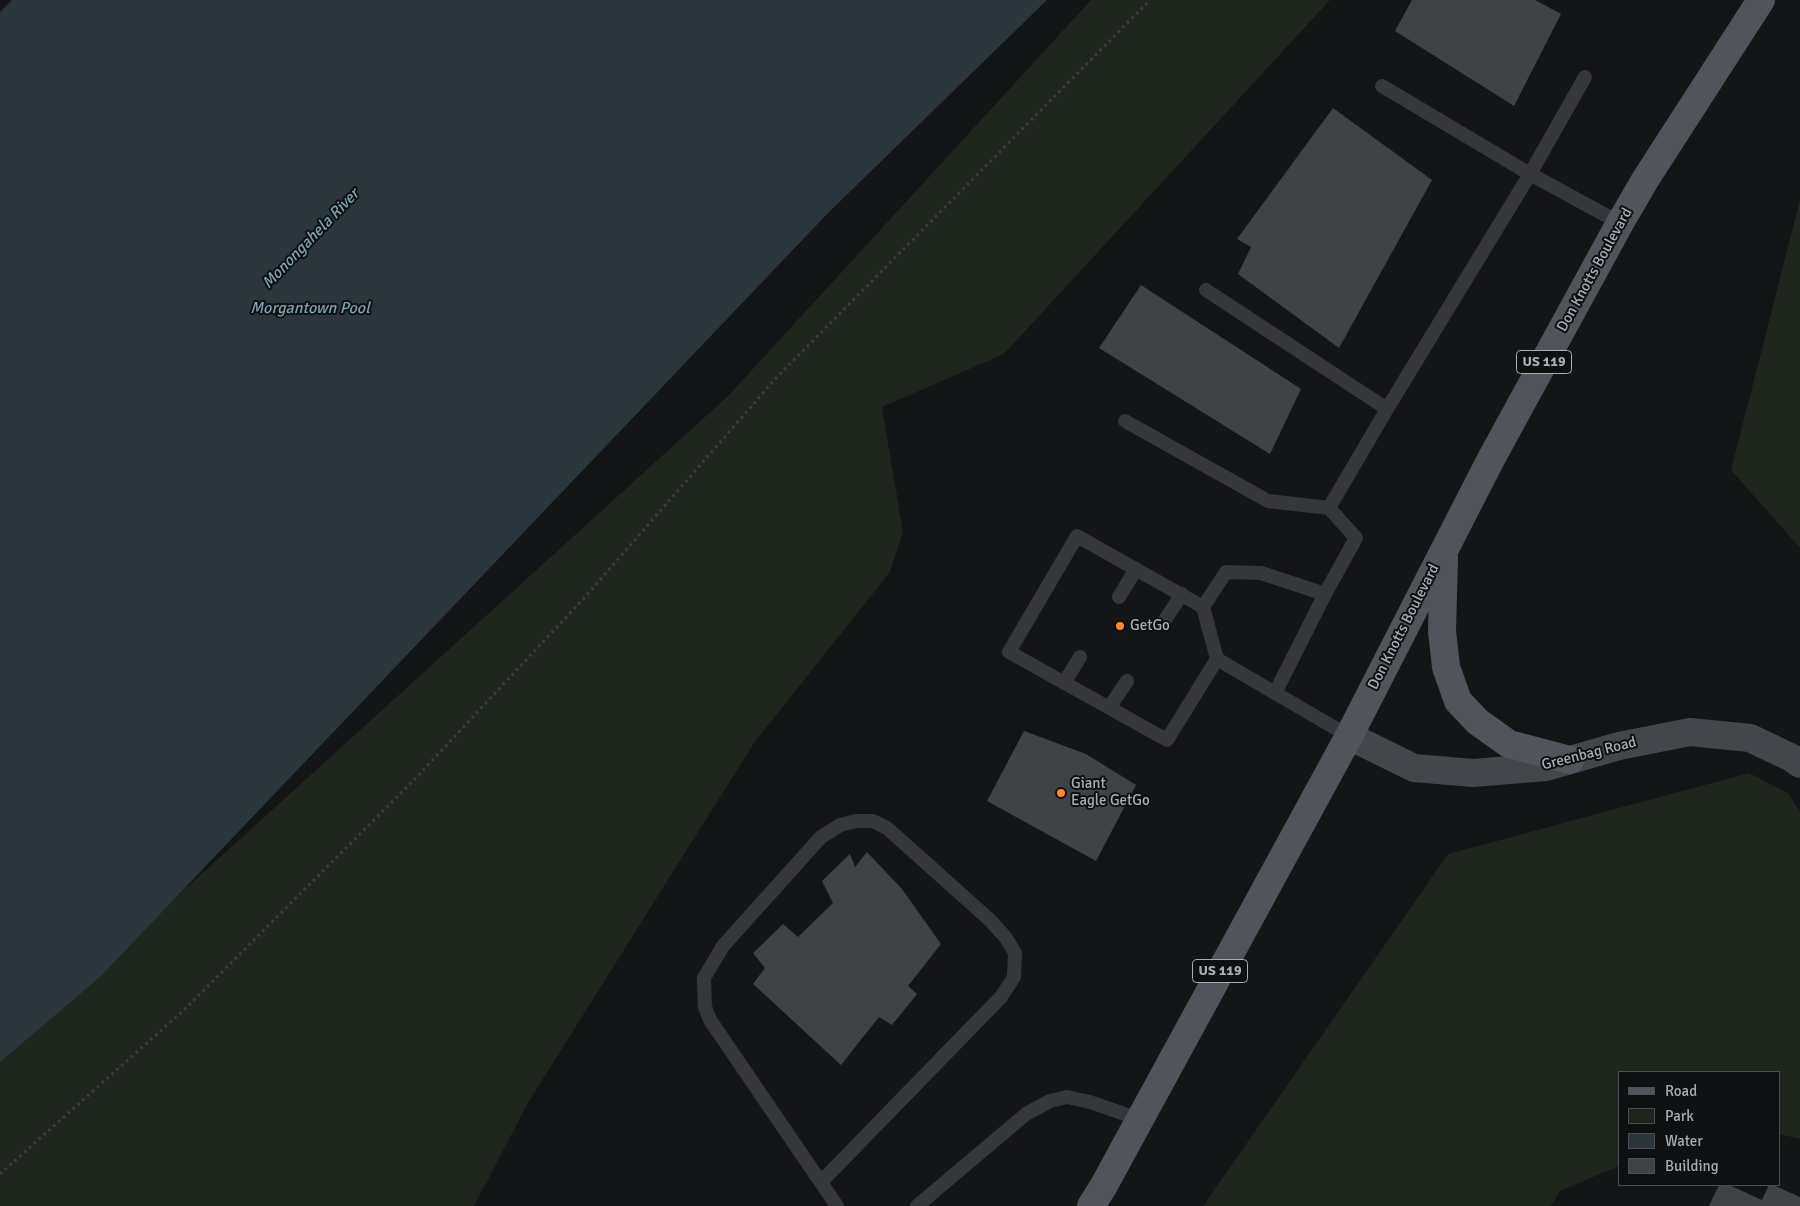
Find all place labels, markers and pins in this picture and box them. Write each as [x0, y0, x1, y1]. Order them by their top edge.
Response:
place label: GetGo [1130, 617, 1170, 635]
marker: GetGo [1114, 620, 1126, 632]
place label: Giant Eagle GetGo [1071, 775, 1150, 810]
marker: Giant Eagle GetGo [1055, 787, 1067, 799]

